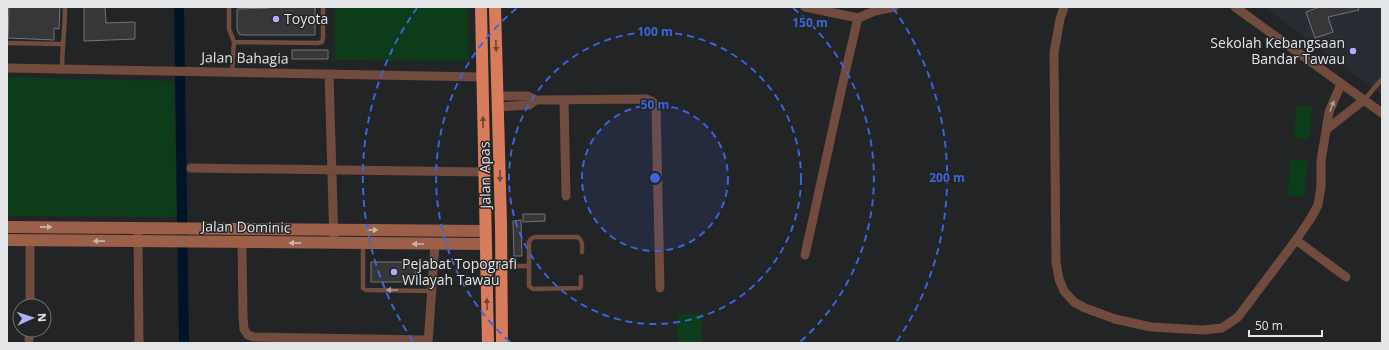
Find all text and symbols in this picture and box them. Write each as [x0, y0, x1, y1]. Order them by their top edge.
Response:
place label: Toyota [284, 9, 328, 28]
marker: Toyota [271, 14, 281, 24]
text: 150 m [792, 14, 828, 31]
text: 100 m [637, 23, 673, 40]
place label: Sekolah Kebangsaan Bandar Tawau [1210, 33, 1345, 68]
one-way arrow [493, 40, 499, 53]
marker: Sekolah Kebangsaan Bandar Tawau [1348, 46, 1358, 56]
street label: Jalan Bahagia [199, 47, 289, 68]
text: 50 m [641, 96, 669, 113]
one-way arrow [1329, 99, 1335, 111]
one-way arrow [479, 116, 486, 128]
street label: Jalan Apas [474, 141, 495, 211]
text: 200 m [929, 169, 965, 186]
one-way arrow [496, 170, 503, 182]
centre of rings [648, 171, 662, 185]
street label: Jalan Dominic [199, 216, 291, 237]
one-way arrow [40, 224, 53, 230]
one-way arrow [366, 227, 379, 233]
one-way arrow [92, 238, 105, 244]
one-way arrow [288, 240, 301, 246]
one-way arrow [411, 241, 424, 247]
place label: Pejabat Topografi Wilayah Tawau [402, 254, 517, 289]
marker: Pejabat Topografi Wilayah Tawau [389, 267, 399, 277]
one-way arrow [385, 287, 398, 293]
north arrow [12, 298, 52, 338]
one-way arrow [483, 298, 490, 310]
scale bar [1249, 312, 1322, 338]
text: N [35, 313, 50, 322]
text: 50 m [1255, 317, 1283, 334]

